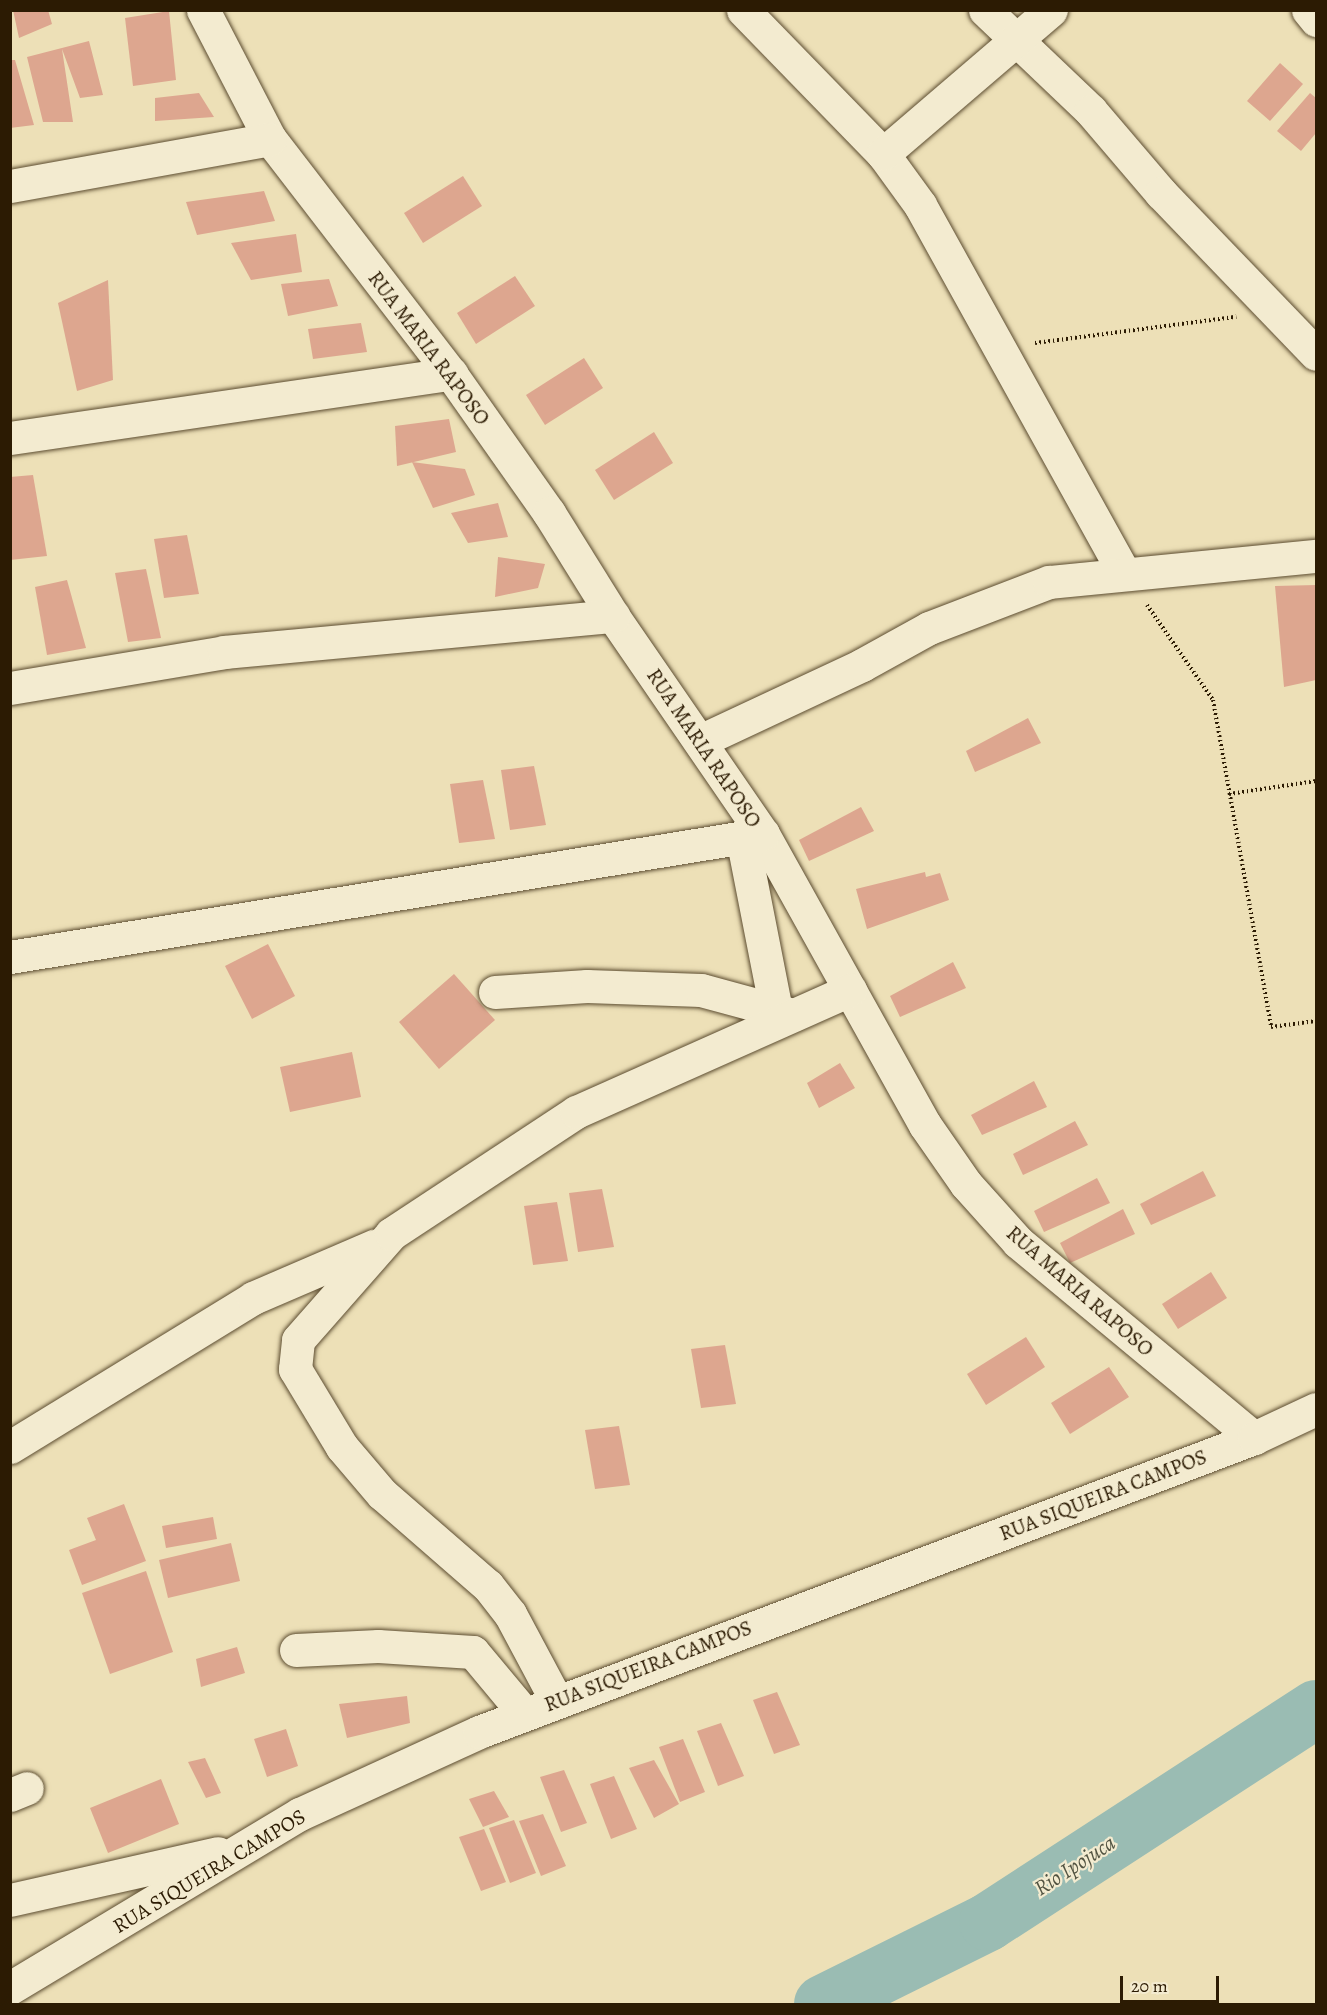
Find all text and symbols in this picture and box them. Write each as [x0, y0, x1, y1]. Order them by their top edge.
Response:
street label: RUA MARIA RAPOSO [363, 266, 495, 430]
street label: RUA MARIA RAPOSO [641, 664, 767, 832]
street label: RUA MARIA RAPOSO [1001, 1220, 1159, 1362]
street label: RUA SIQUEIRA CAMPOS [996, 1444, 1210, 1546]
street label: RUA SIQUEIRA CAMPOS [541, 1615, 755, 1717]
street label: RUA SIQUEIRA CAMPOS [108, 1803, 310, 1939]
water label: Rio Ipojuca [1029, 1830, 1121, 1902]
scale bar [1123, 1964, 1222, 2002]
text: 20 m [1131, 1974, 1168, 1998]

